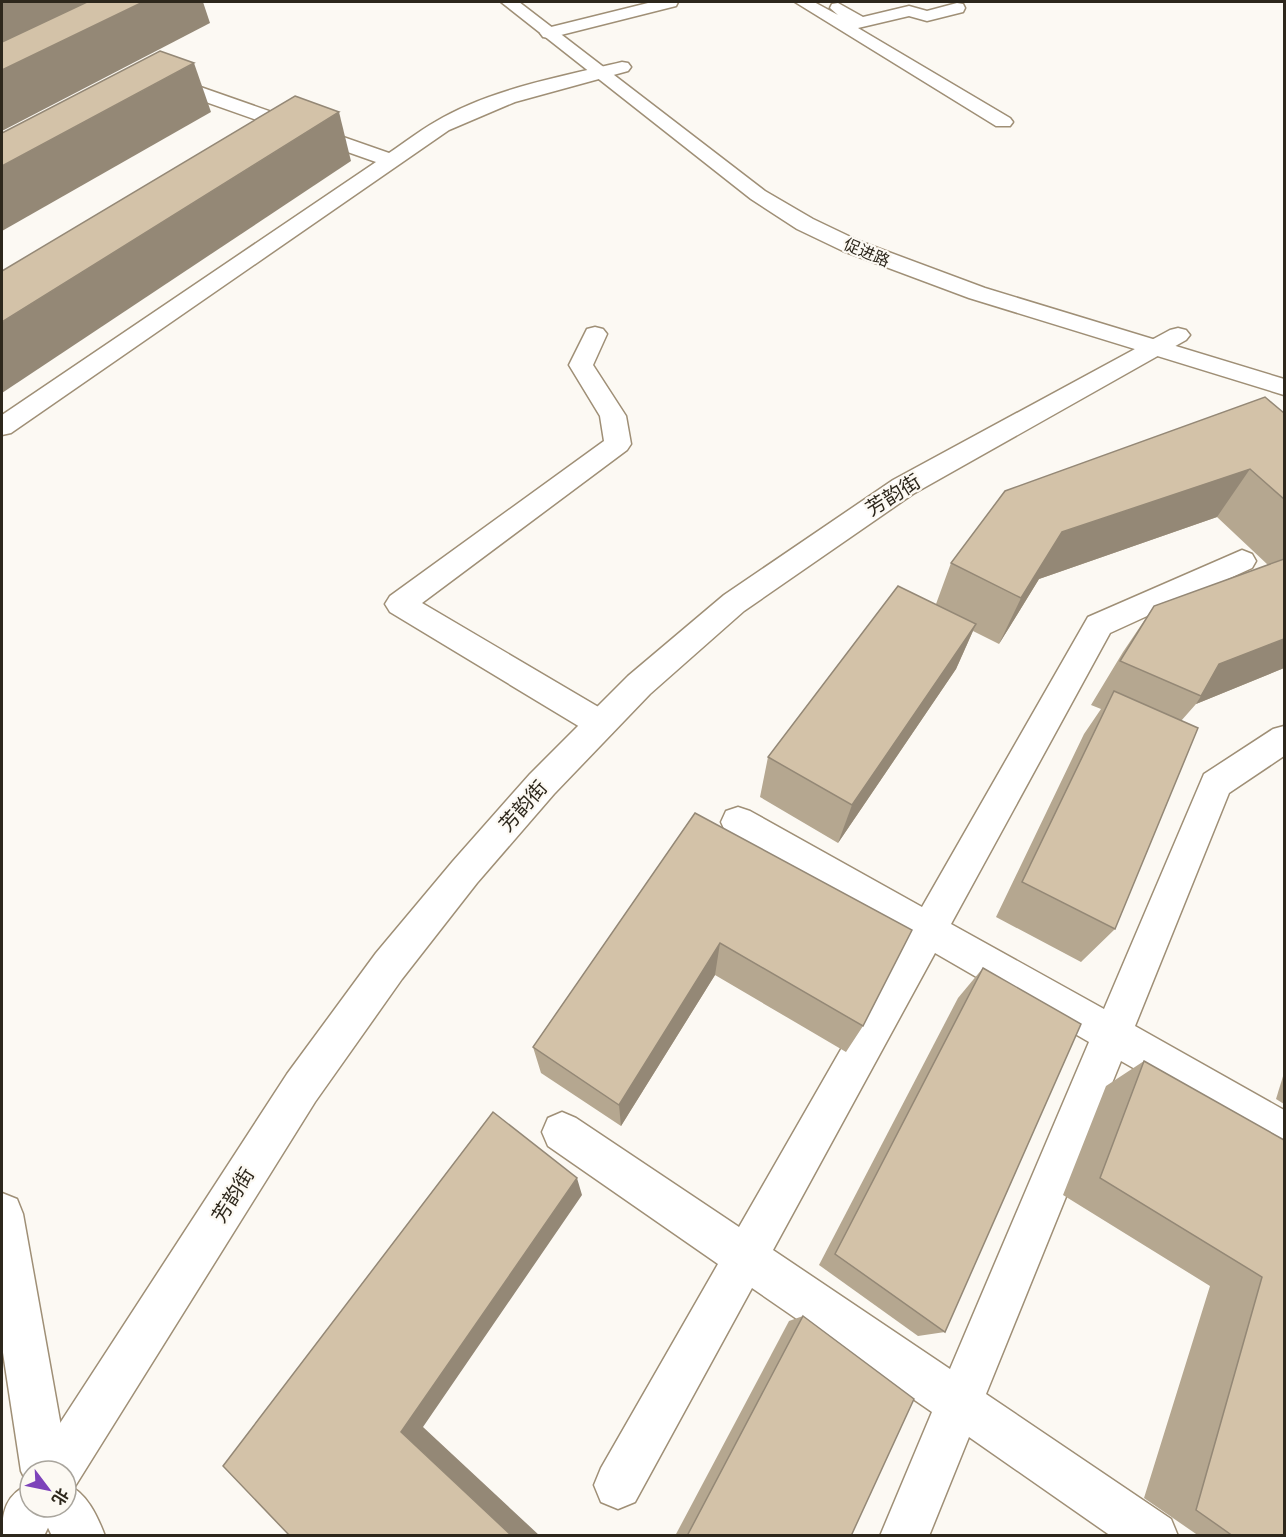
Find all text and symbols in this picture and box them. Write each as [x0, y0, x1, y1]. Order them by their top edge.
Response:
street label: 促进路 [841, 235, 892, 272]
street label: 芳韵街 [862, 470, 925, 522]
street label: 芳韵街 [495, 776, 553, 837]
street label: 芳韵街 [208, 1164, 260, 1227]
north arrow [18, 1459, 78, 1519]
text: 北 [47, 1484, 72, 1508]

